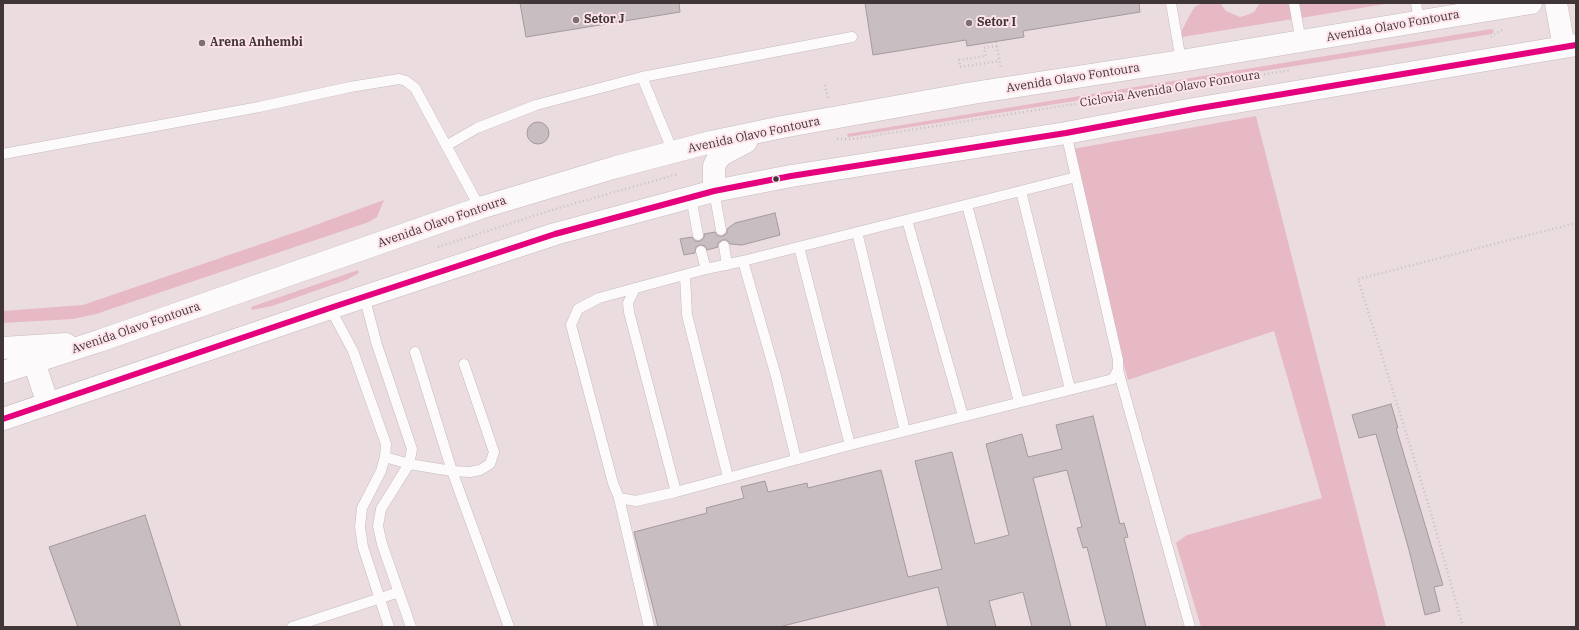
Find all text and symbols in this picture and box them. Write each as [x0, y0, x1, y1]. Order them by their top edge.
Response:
street label: Avenida Olavo Fontoura [1325, 7, 1461, 45]
place label: Setor J [584, 13, 625, 27]
marker: Setor J [571, 15, 581, 25]
place label: Setor I [977, 16, 1016, 30]
marker: Setor I [964, 18, 974, 28]
place label: Arena Anhembi [210, 36, 303, 50]
marker: Arena Anhembi [197, 38, 207, 48]
street label: Avenida Olavo Fontoura [1005, 60, 1141, 96]
street label: Ciclovia Avenida Olavo Fontoura [1079, 68, 1261, 110]
street label: Avenida Olavo Fontoura [687, 114, 821, 156]
unlabelled marker [771, 174, 781, 184]
street label: Avenida Olavo Fontoura [376, 193, 508, 251]
street label: Avenida Olavo Fontoura [70, 299, 202, 357]

